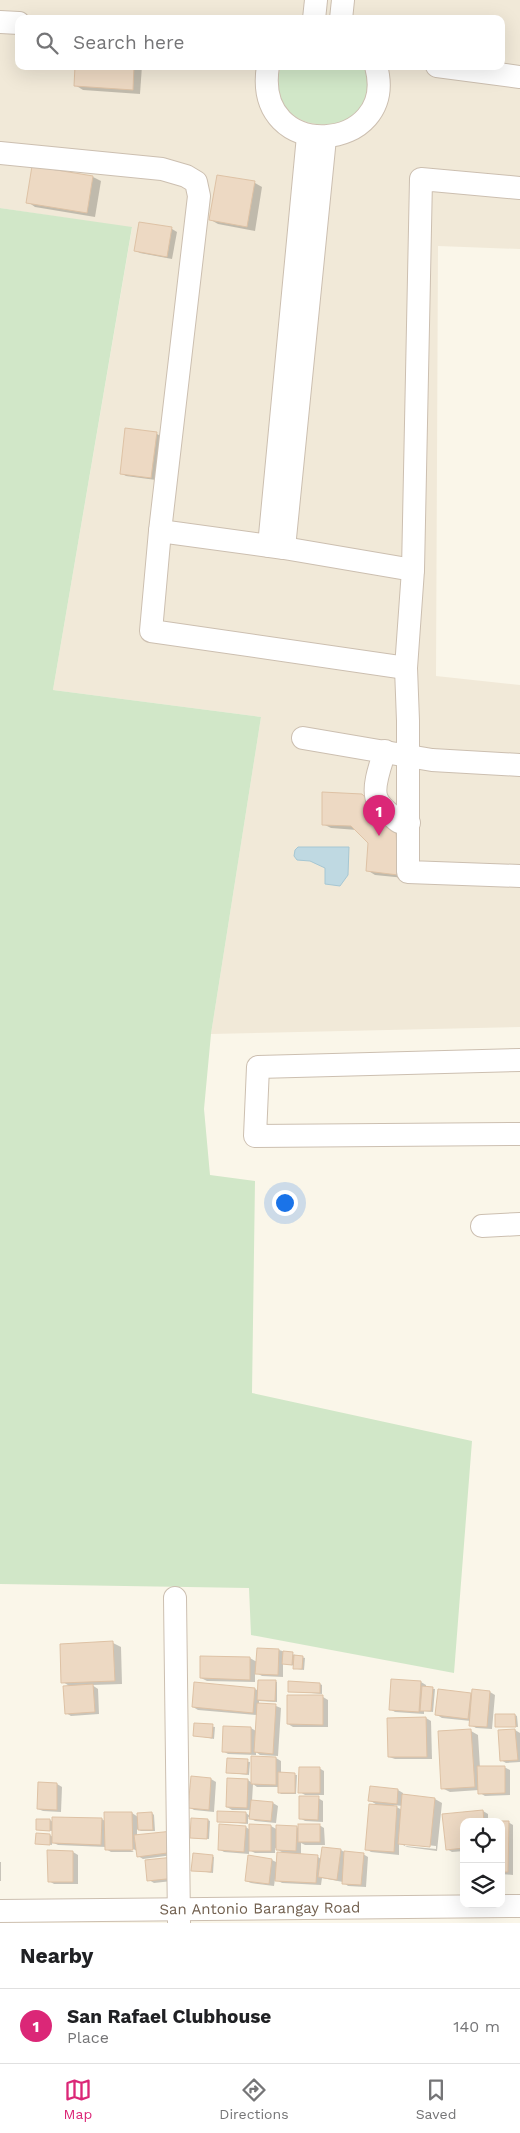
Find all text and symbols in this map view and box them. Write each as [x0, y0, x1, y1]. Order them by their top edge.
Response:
search box [15, 15, 505, 70]
icon: search [33, 29, 61, 57]
text: Search here [73, 31, 184, 54]
pin: 1 [363, 795, 395, 836]
your location [272, 1190, 298, 1216]
map controls [460, 1818, 505, 1908]
button: locate [460, 1818, 505, 1863]
button: layers [460, 1863, 505, 1908]
street label: San Antonio Barangay Road [159, 1899, 360, 1918]
text: Nearby [20, 1943, 93, 1968]
text: San Rafael Clubhouse [67, 2005, 271, 2028]
text: 1 [33, 2017, 39, 2036]
text: 140 m [453, 2017, 500, 2036]
text: Place [67, 2028, 109, 2047]
tab: Map [64, 2076, 92, 2122]
tab: Directions [219, 2076, 289, 2122]
tab: Saved [416, 2076, 456, 2122]

